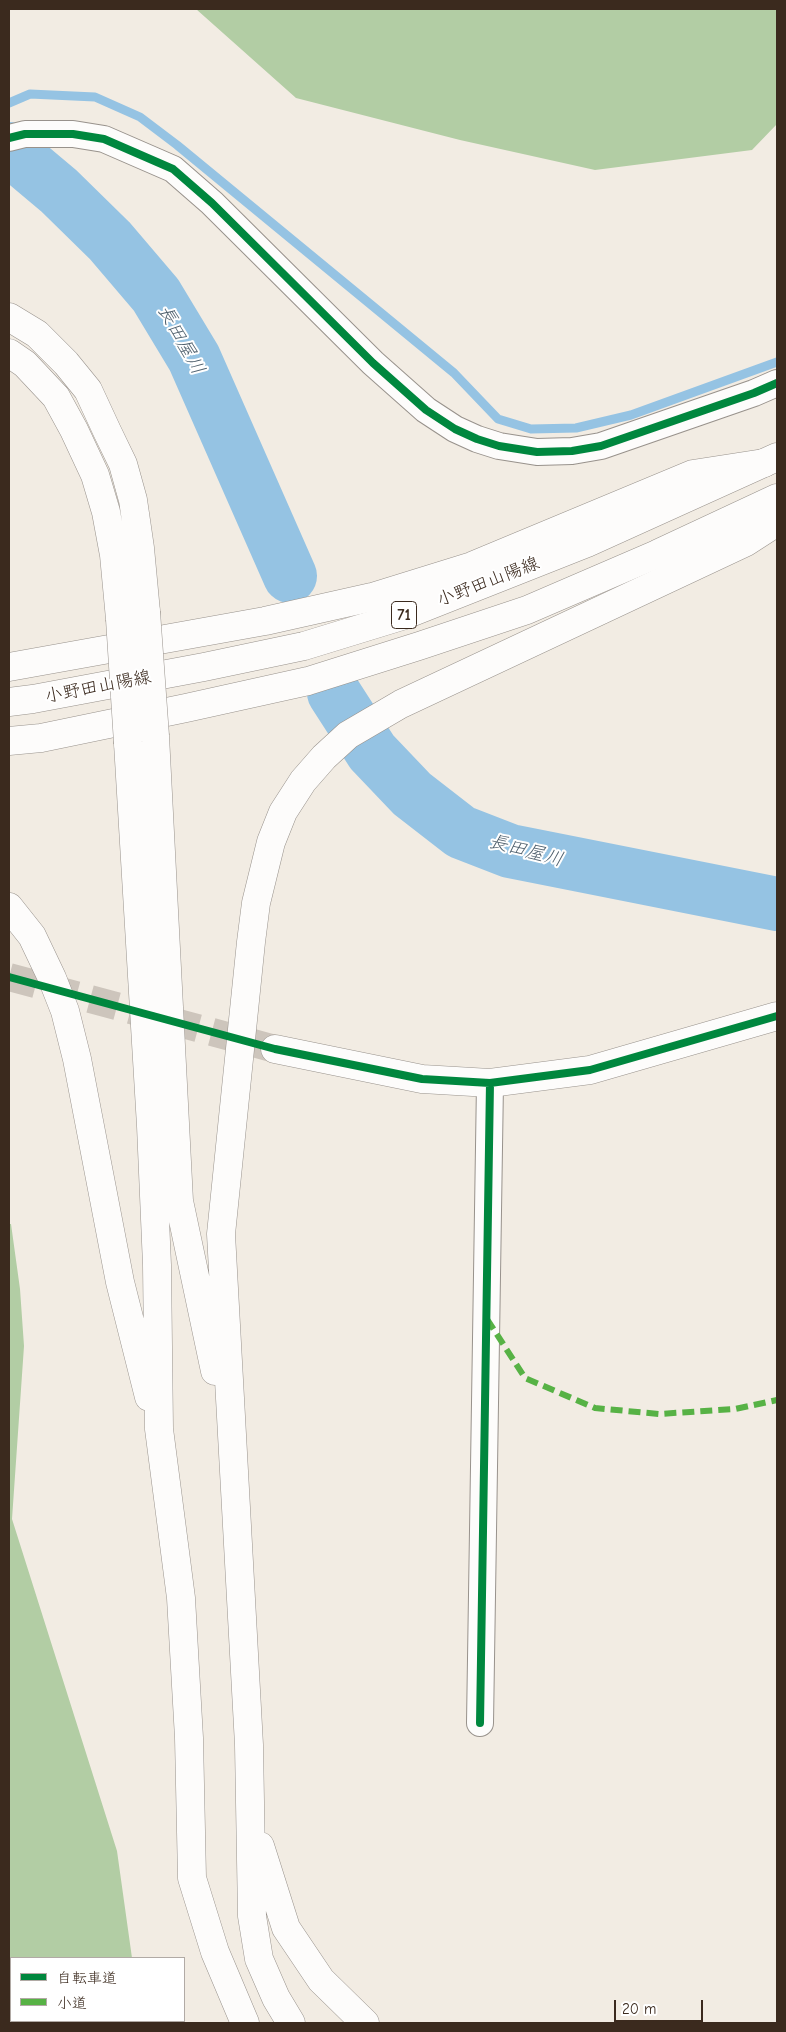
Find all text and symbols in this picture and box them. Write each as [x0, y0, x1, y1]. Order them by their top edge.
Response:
water label: 長田屋川 [153, 301, 209, 379]
street label: 小野田山陽線 [434, 553, 542, 611]
road number: 71 [392, 602, 416, 628]
street label: 小野田山陽線 [43, 666, 153, 708]
water label: 長田屋川 [486, 830, 566, 872]
legend [10, 1957, 185, 2022]
text: 自転車道 [57, 1969, 117, 1987]
scale bar [616, 1990, 705, 2022]
text: 小道 [57, 1994, 87, 2012]
text: 20 m [622, 2000, 656, 2018]

